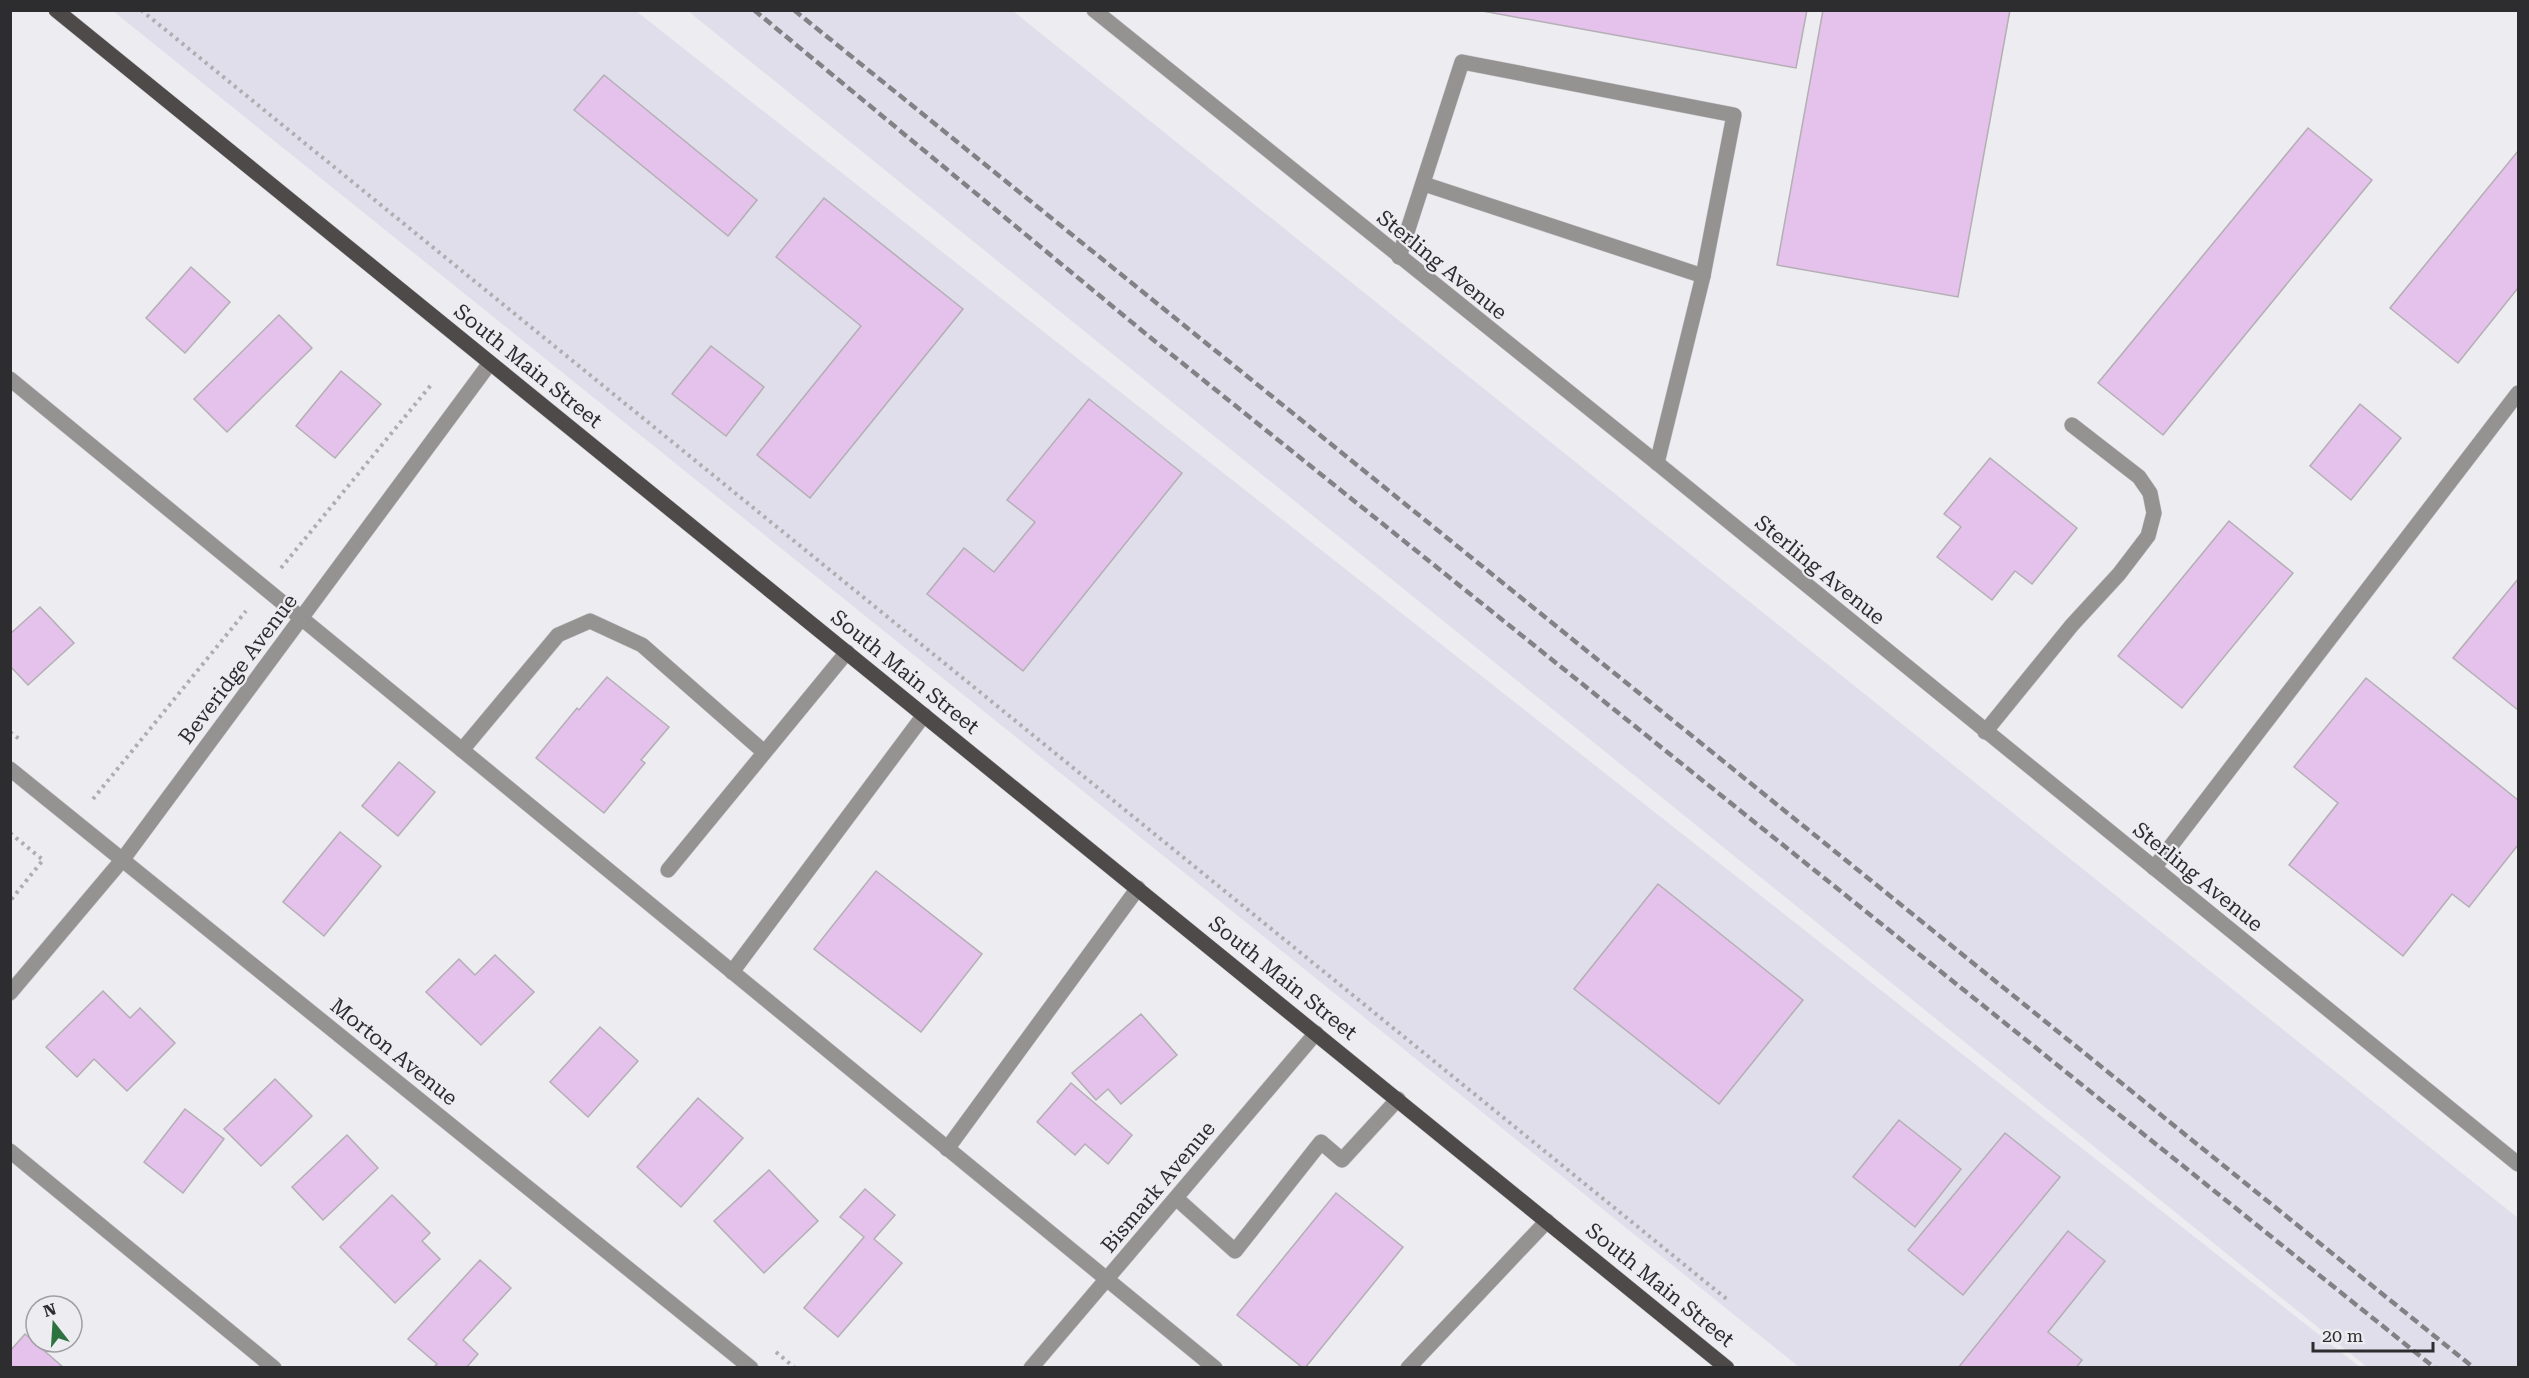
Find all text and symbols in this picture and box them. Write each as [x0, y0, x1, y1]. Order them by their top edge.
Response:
street label: Sterling Avenue [1372, 205, 1512, 325]
street label: South Main Street [449, 299, 607, 433]
street label: Sterling Avenue [1750, 510, 1890, 630]
street label: Beveridge Avenue [174, 589, 302, 749]
street label: South Main Street [826, 605, 984, 739]
street label: Sterling Avenue [2128, 817, 2268, 937]
street label: South Main Street [1204, 911, 1362, 1045]
street label: Morton Avenue [326, 993, 462, 1111]
street label: Bismark Avenue [1096, 1117, 1220, 1257]
street label: South Main Street [1581, 1218, 1739, 1352]
north arrow [24, 1294, 84, 1354]
text: N [41, 1299, 58, 1321]
scale bar [2313, 1315, 2433, 1353]
text: 20 m [2322, 1325, 2363, 1346]

